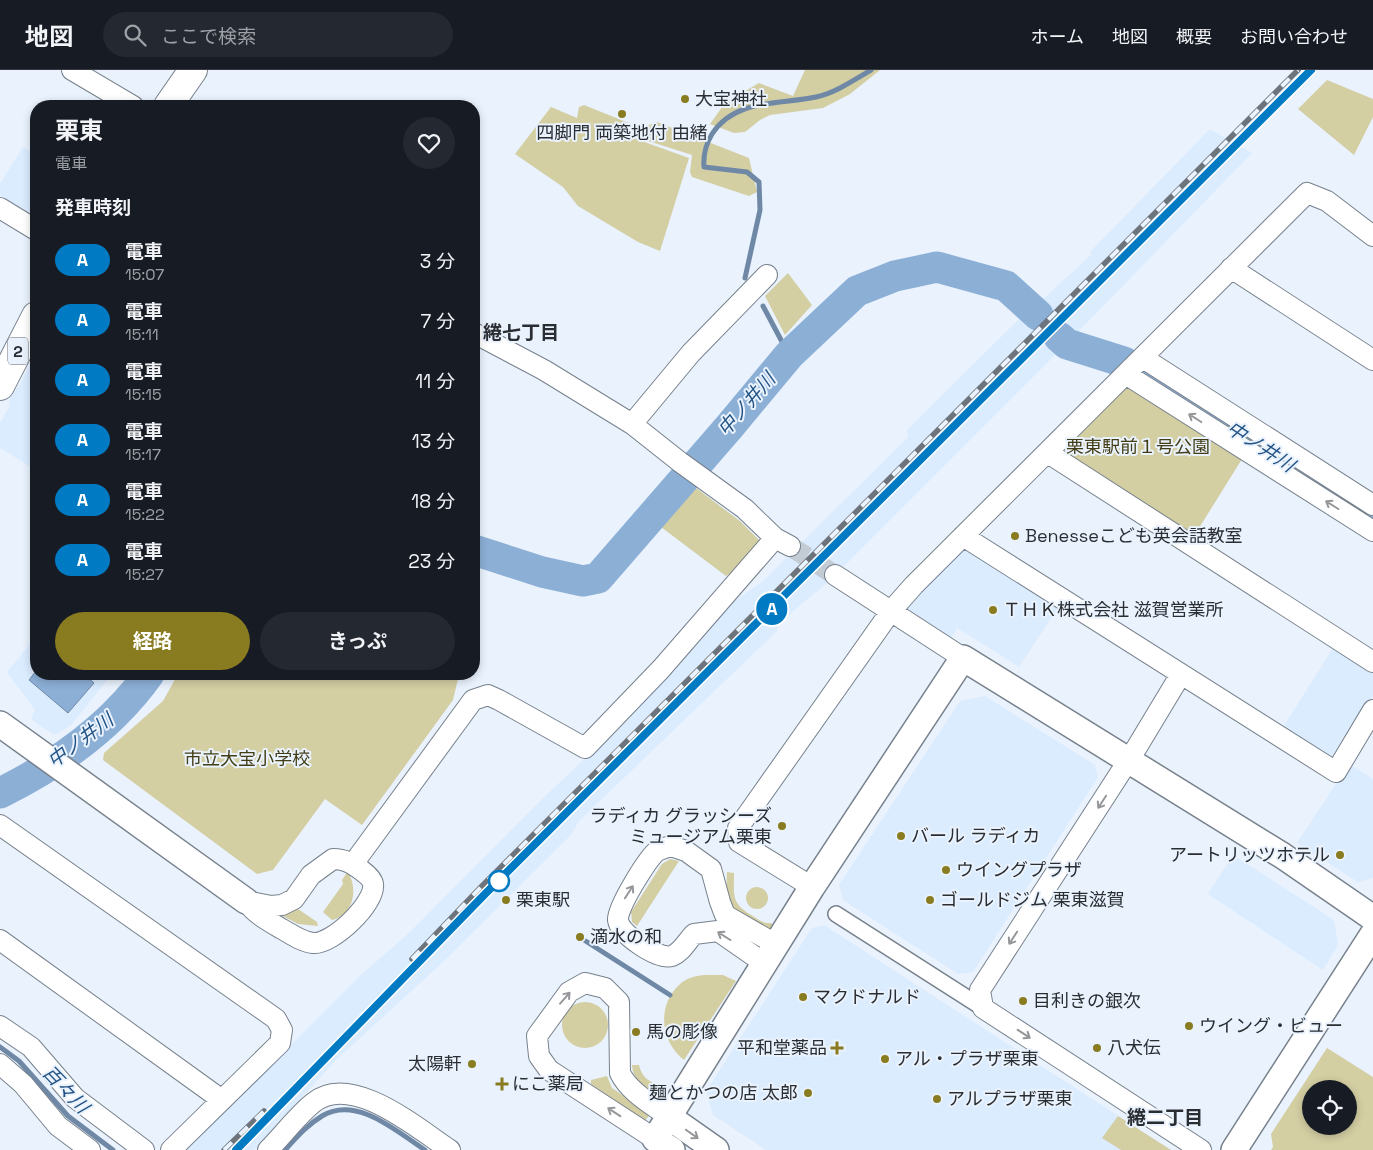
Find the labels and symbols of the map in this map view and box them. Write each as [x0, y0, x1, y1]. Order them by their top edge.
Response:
place label: 大宝神社 [695, 87, 767, 110]
marker: 大宝神社 [679, 93, 691, 105]
marker: 四脚門 両築地付 由緒 [616, 108, 628, 120]
place label: 四脚門 両築地付 由緒 [536, 121, 708, 144]
district label: 綣七丁目 [483, 320, 559, 345]
road number: 2 [8, 338, 28, 364]
water label: 中ノ井川 [712, 366, 782, 441]
one-way arrow [1188, 413, 1202, 423]
water label: 中ノ井川 [1222, 415, 1301, 479]
park label: 栗東駅前１号公園 [1066, 435, 1210, 458]
one-way arrow [1325, 500, 1339, 510]
place label: Benesseこども英会話教室 [1025, 524, 1243, 547]
marker: Benesseこども英会話教室 [1009, 530, 1021, 542]
line badge: A [756, 593, 788, 625]
place label: ＴＨＫ株式会社 滋賀営業所 [1003, 598, 1224, 621]
marker: ＴＨＫ株式会社 滋賀営業所 [987, 604, 999, 616]
water label: 中ノ井川 [42, 706, 120, 773]
park label: 市立大宝小学校 [184, 747, 310, 770]
one-way arrow [1097, 794, 1107, 808]
place label: ラディカ グラッシーズ ミュージアム栗東 [590, 804, 772, 848]
marker: ラディカ グラッシーズ ミュージアム栗東 [776, 820, 788, 832]
place label: バール ラディカ [911, 824, 1040, 847]
marker: バール ラディカ [895, 830, 907, 842]
place label: アートリッツホテル [1169, 843, 1330, 866]
marker: アートリッツホテル [1334, 849, 1346, 861]
place label: ウイングプラザ [956, 858, 1082, 881]
marker: ウイングプラザ [940, 864, 952, 876]
unlabelled marker [488, 870, 510, 892]
one-way arrow [624, 886, 634, 900]
place label: 栗東駅 [516, 888, 570, 911]
place label: ゴールドジム 栗東滋賀 [940, 888, 1125, 911]
marker: 栗東駅 [500, 894, 512, 906]
marker: ゴールドジム 栗東滋賀 [924, 894, 936, 906]
place label: 滴水の和 [590, 925, 662, 948]
one-way arrow [718, 930, 732, 940]
one-way arrow [1008, 930, 1018, 944]
marker: 滴水の和 [574, 931, 586, 943]
place label: マクドナルド [813, 985, 921, 1008]
place label: 目利きの銀次 [1033, 989, 1141, 1012]
one-way arrow [559, 991, 571, 1004]
marker: マクドナルド [797, 991, 809, 1003]
marker: 目利きの銀次 [1017, 995, 1029, 1007]
place label: ウイング・ビュー [1199, 1014, 1343, 1037]
place label: 馬の彫像 [646, 1020, 718, 1043]
marker: ウイング・ビュー [1183, 1020, 1195, 1032]
marker: 馬の彫像 [630, 1026, 642, 1038]
one-way arrow [1017, 1029, 1031, 1040]
place label: 平和堂薬品 [737, 1036, 827, 1059]
place label: 八犬伝 [1107, 1036, 1161, 1059]
marker: 平和堂薬品 [831, 1042, 843, 1054]
marker: 八犬伝 [1091, 1042, 1103, 1054]
place label: アル・プラザ栗東 [895, 1047, 1039, 1070]
place label: 太陽軒 [408, 1052, 462, 1075]
marker: アル・プラザ栗東 [879, 1053, 891, 1065]
marker: 太陽軒 [466, 1058, 478, 1070]
water label: 百々川 [37, 1060, 96, 1120]
place label: にこ薬局 [512, 1072, 584, 1095]
marker: にこ薬局 [496, 1078, 508, 1090]
place label: 麺とかつの店 太郎 [649, 1081, 798, 1104]
marker: 麺とかつの店 太郎 [802, 1087, 814, 1099]
place label: アルプラザ栗東 [947, 1087, 1073, 1110]
marker: アルプラザ栗東 [931, 1093, 943, 1105]
district label: 綣二丁目 [1127, 1105, 1203, 1130]
one-way arrow [607, 1107, 621, 1117]
one-way arrow [685, 1129, 699, 1139]

